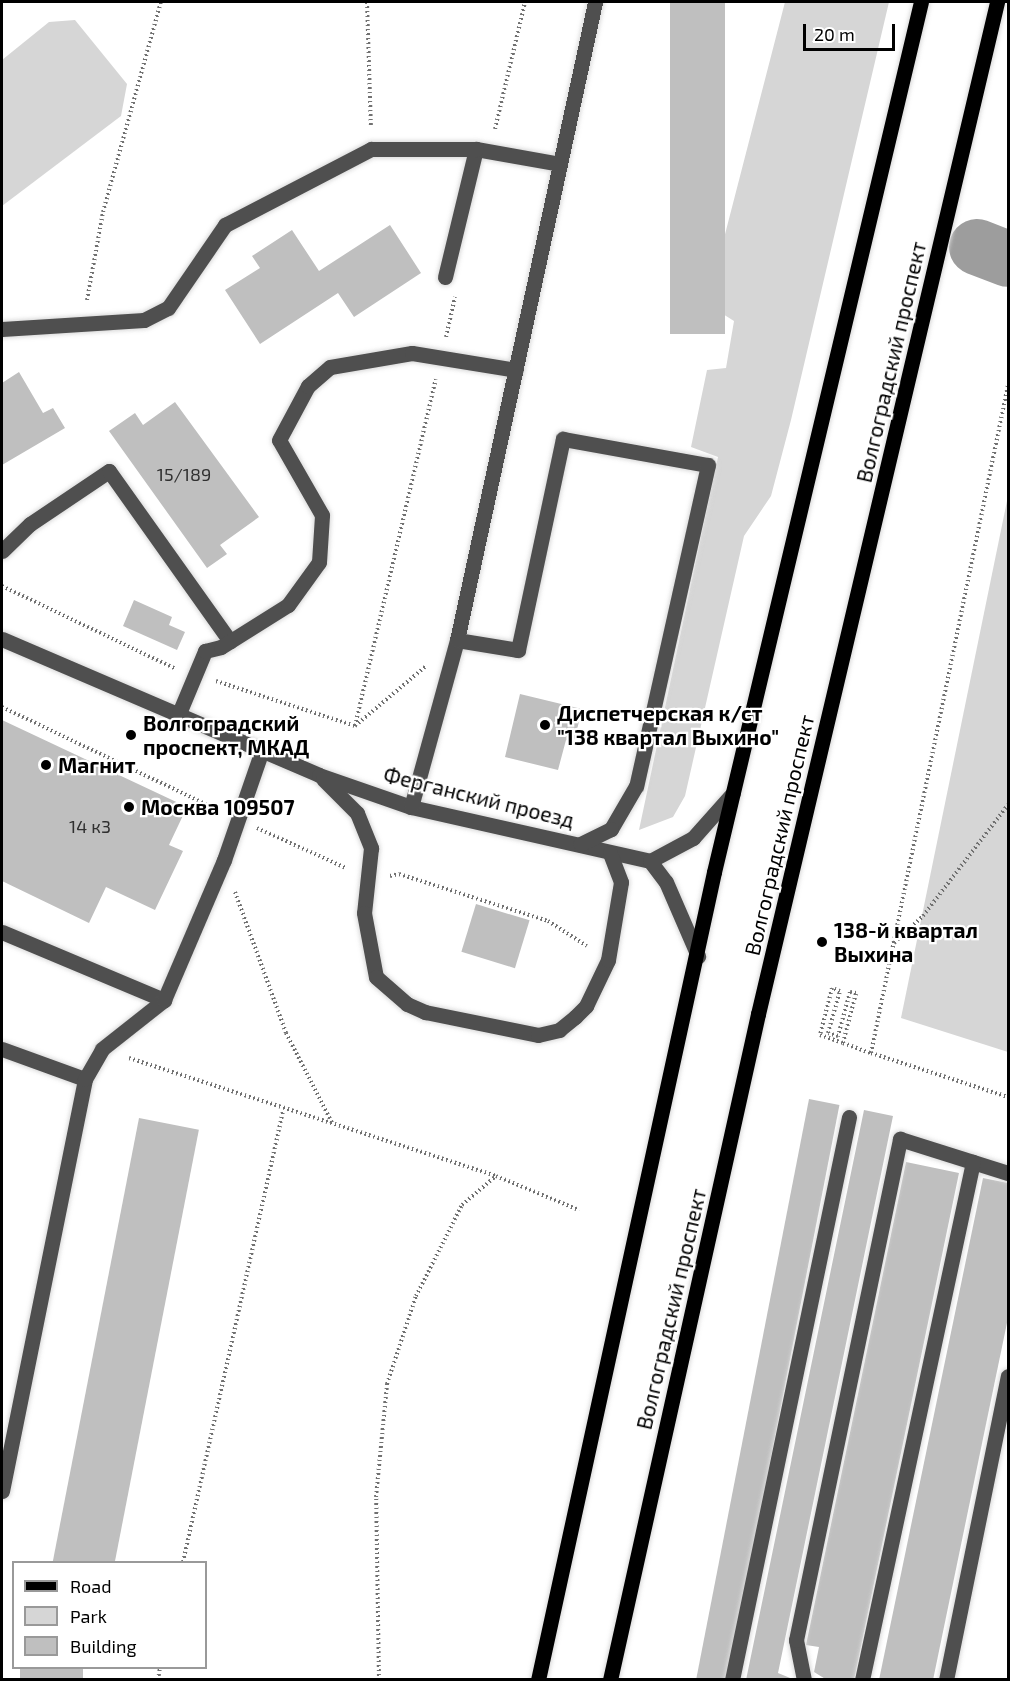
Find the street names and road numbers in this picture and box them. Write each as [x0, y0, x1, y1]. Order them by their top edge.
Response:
street label: Волгоградский проспект [851, 239, 931, 485]
street label: Волгоградский проспект [739, 712, 819, 958]
street label: Ферганский проезд [381, 761, 577, 833]
street label: Волгоградский проспект [631, 1186, 711, 1432]

